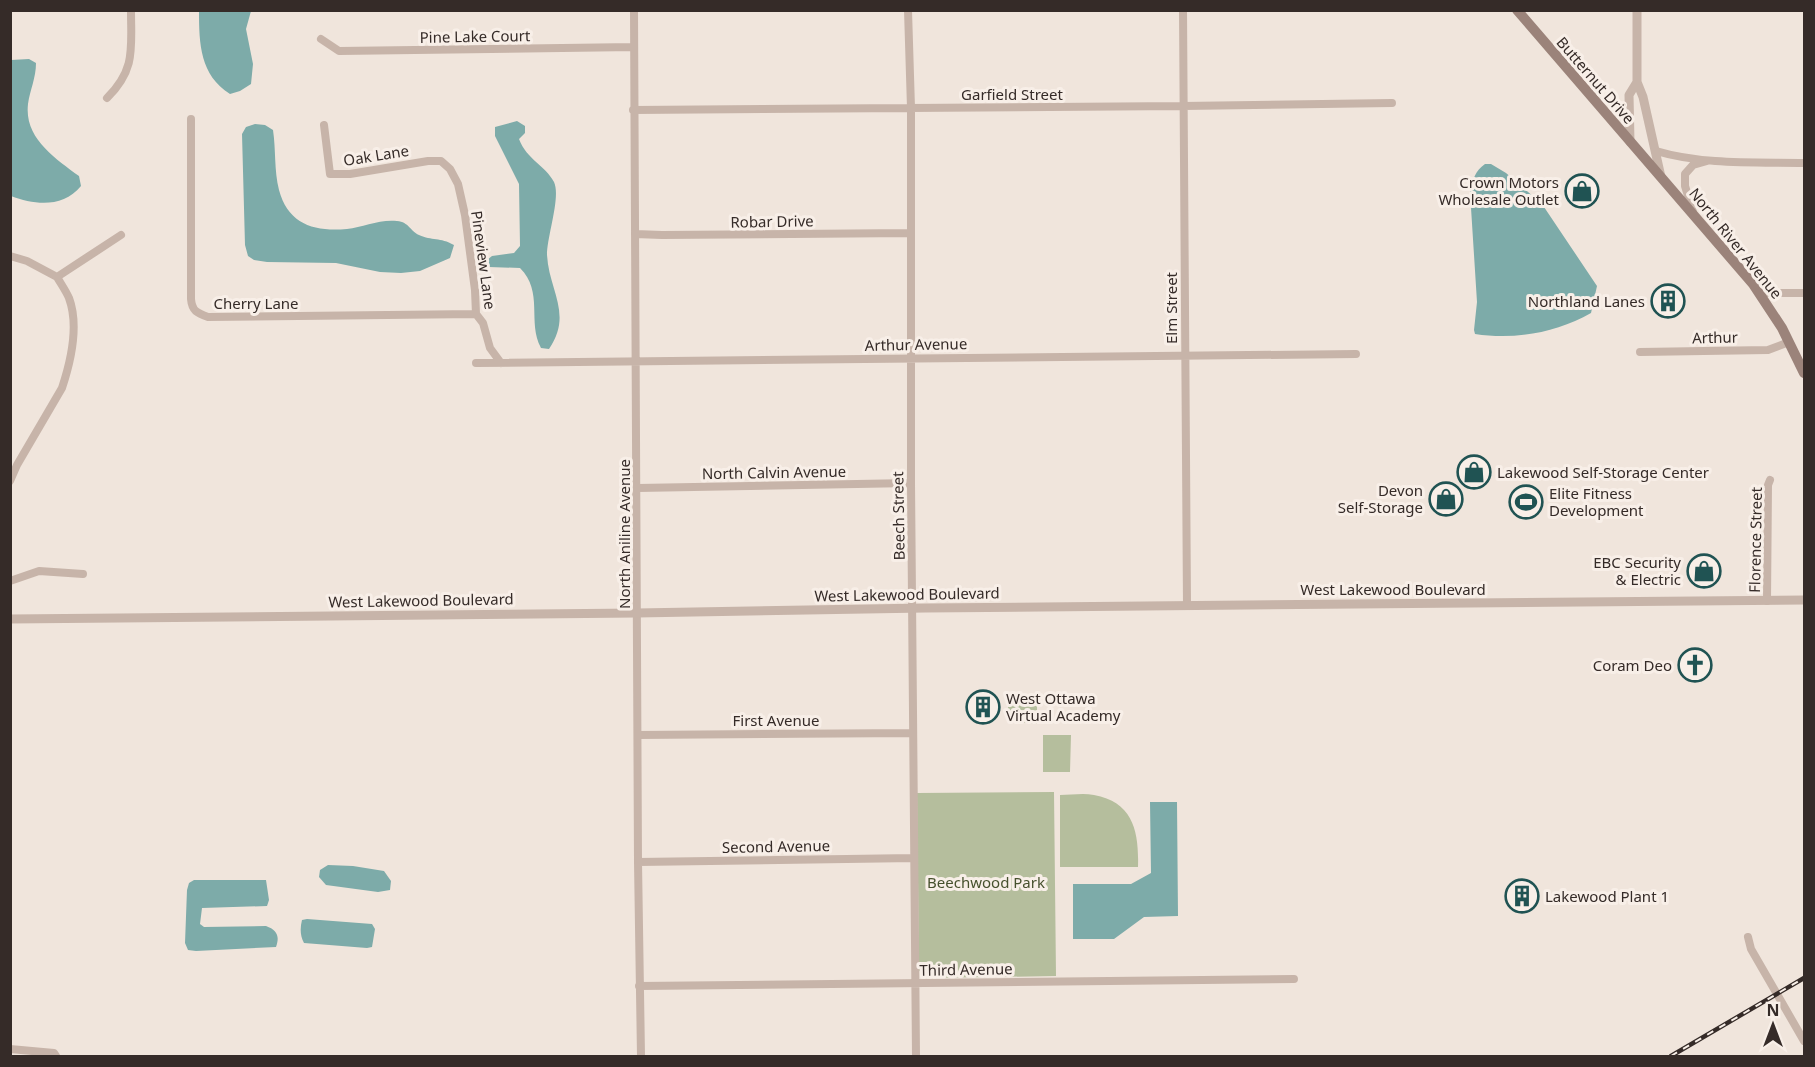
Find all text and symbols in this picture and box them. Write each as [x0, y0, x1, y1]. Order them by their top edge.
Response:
street label: Pine Lake Court [420, 25, 531, 47]
street label: Butternut Drive [1553, 32, 1639, 128]
street label: Garfield Street [961, 84, 1064, 104]
street label: Oak Lane [342, 140, 410, 170]
place label: Crown Motors Wholesale Outlet [1438, 172, 1560, 209]
shop icon: Crown Motors Wholesale Outlet [1564, 173, 1600, 209]
street label: North River Avenue [1685, 183, 1787, 303]
street label: Pineview Lane [467, 209, 501, 311]
street label: Robar Drive [730, 210, 814, 232]
street label: Elm Street [1161, 271, 1181, 344]
building icon: Northland Lanes [1650, 283, 1686, 319]
place label: Northland Lanes [1528, 291, 1645, 311]
street label: Cherry Lane [213, 293, 299, 313]
street label: Arthur [1692, 327, 1738, 347]
street label: Arthur Avenue [865, 333, 967, 355]
shop icon: Lakewood Self-Storage Center [1456, 454, 1492, 490]
street label: North Aniline Avenue [614, 459, 634, 609]
street label: North Calvin Avenue [702, 461, 846, 483]
place label: Lakewood Self-Storage Center [1497, 462, 1709, 482]
street label: Beech Street [887, 471, 909, 561]
place label: Devon Self-Storage [1338, 480, 1423, 517]
shop icon: Devon Self-Storage [1428, 481, 1464, 517]
place label: Elite Fitness Development [1549, 483, 1644, 520]
sports icon: Elite Fitness Development [1508, 484, 1544, 520]
street label: Florence Street [1744, 486, 1766, 593]
place label: EBC Security & Electric [1593, 552, 1681, 589]
shop icon: EBC Security & Electric [1686, 553, 1722, 589]
street label: West Lakewood Boulevard [1300, 579, 1486, 599]
street label: West Lakewood Boulevard [814, 582, 1000, 606]
street label: West Lakewood Boulevard [328, 588, 514, 612]
church icon: Coram Deo [1677, 647, 1713, 683]
place label: Coram Deo [1593, 655, 1672, 675]
place label: West Ottawa Virtual Academy [1006, 688, 1121, 725]
building icon: West Ottawa Virtual Academy [965, 689, 1001, 725]
street label: First Avenue [732, 710, 820, 730]
street label: Second Avenue [722, 835, 830, 857]
park label: Beechwood Park [927, 872, 1045, 892]
building icon: Lakewood Plant 1 [1504, 878, 1540, 914]
place label: Lakewood Plant 1 [1545, 886, 1669, 906]
street label: Third Avenue [919, 958, 1013, 980]
north arrow [1743, 995, 1803, 1055]
text: N [1766, 999, 1780, 1021]

